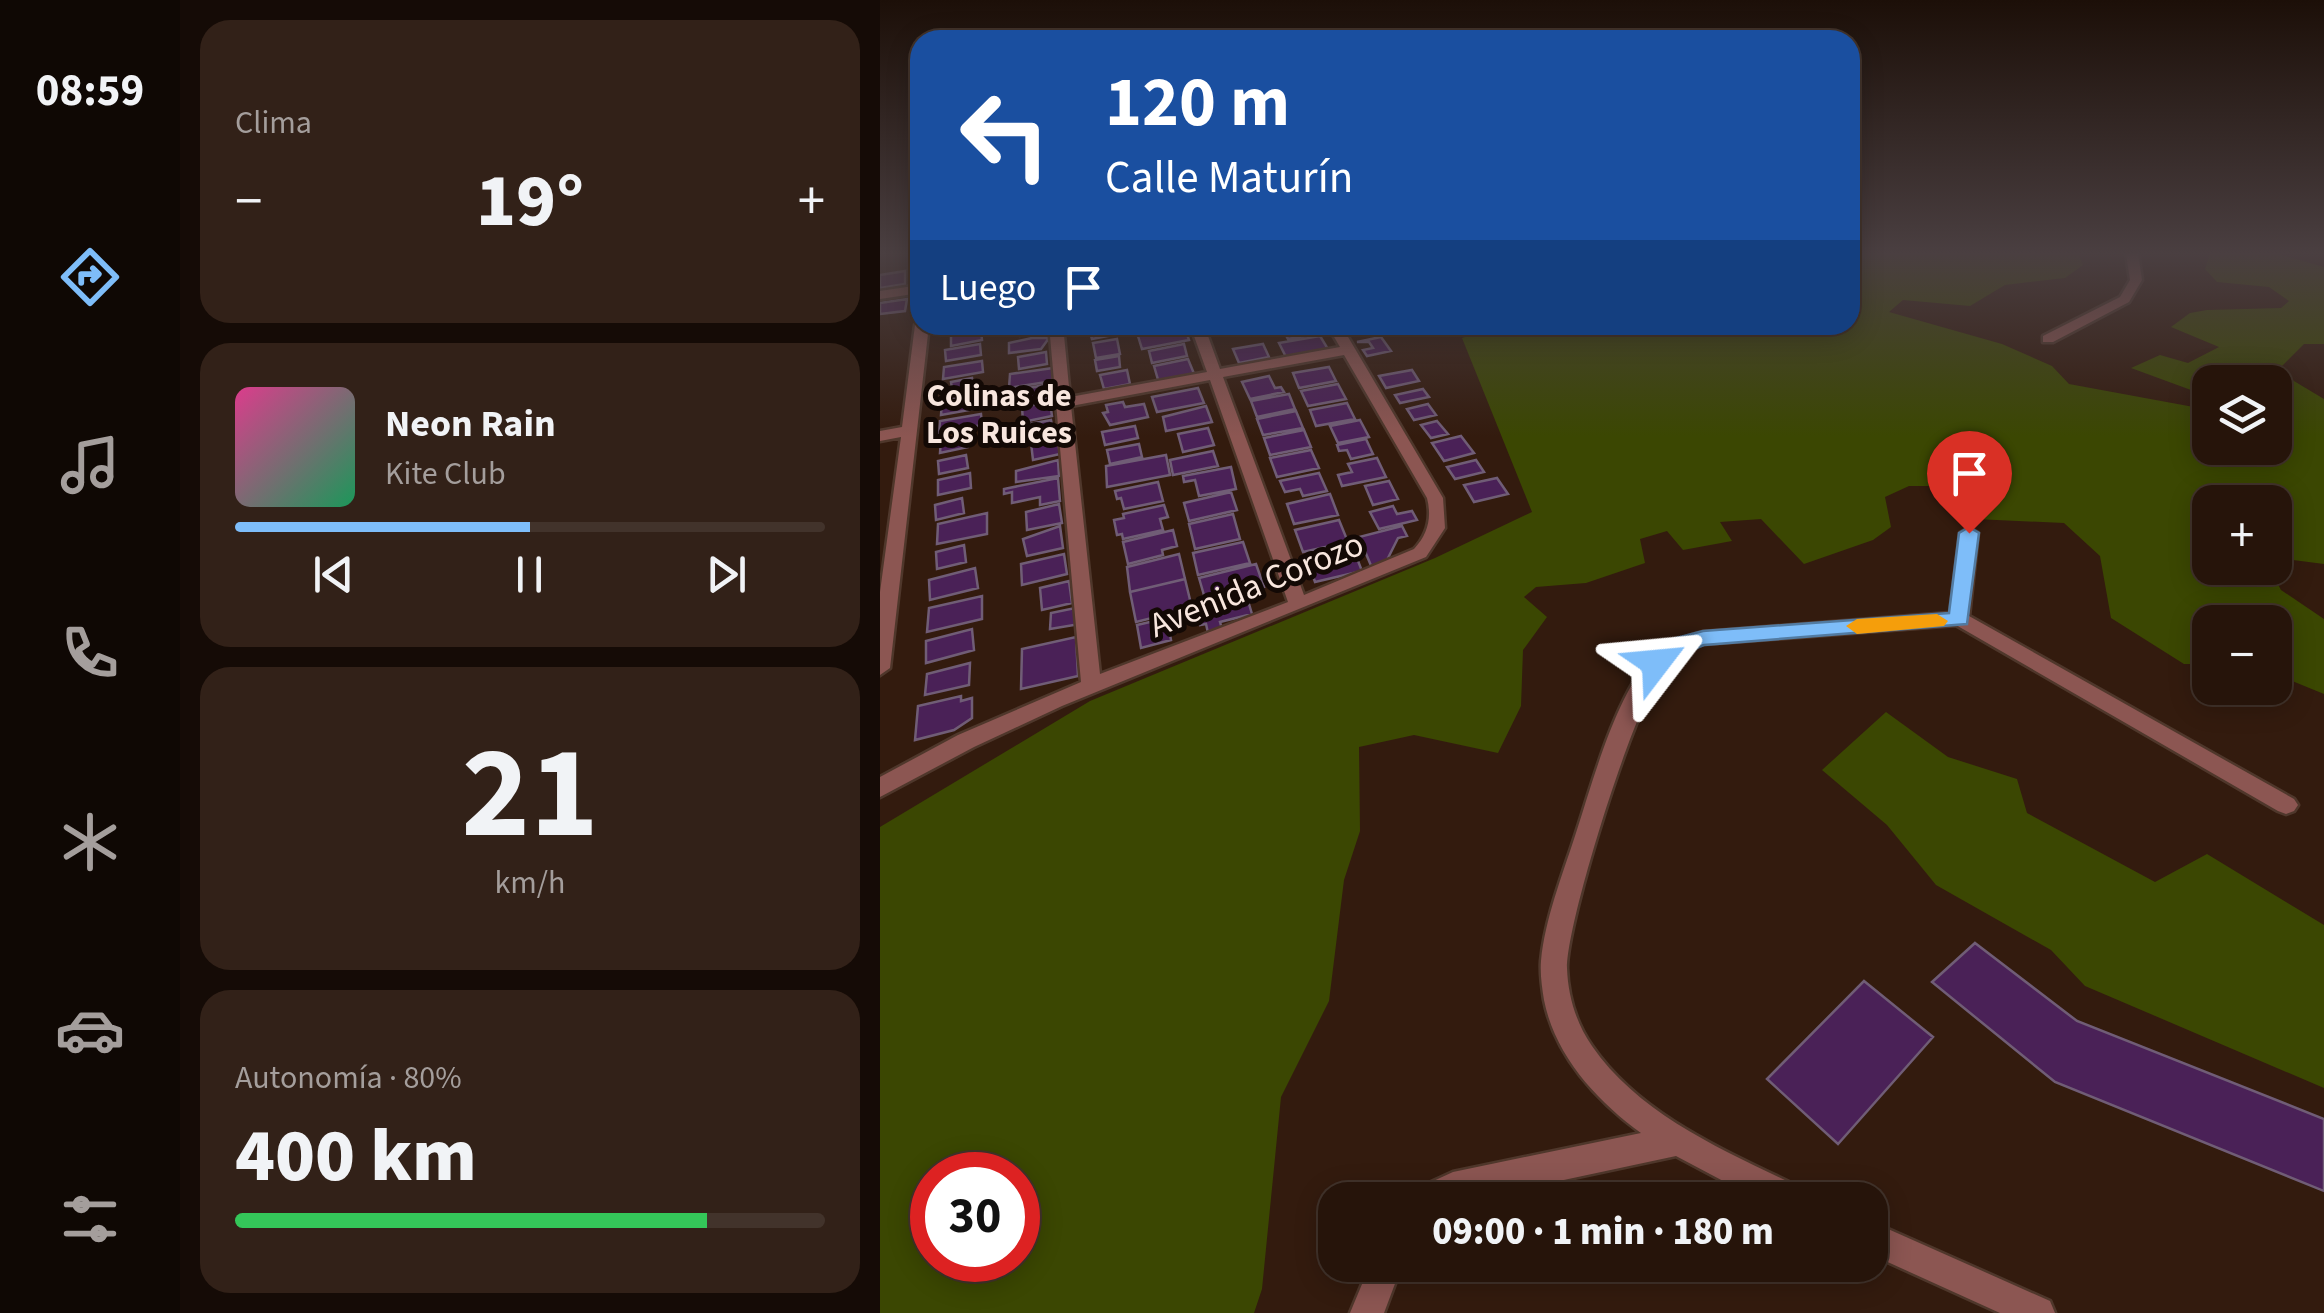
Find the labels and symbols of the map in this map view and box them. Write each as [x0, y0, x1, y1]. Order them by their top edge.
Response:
district label: Colinas de Los Ruices [926, 373, 1072, 456]
pin [1927, 431, 2012, 534]
street label: Avenida Corozo [1142, 519, 1371, 651]
position arrow [1604, 611, 1708, 715]
speed limit sign: 30 [910, 1152, 1040, 1282]

